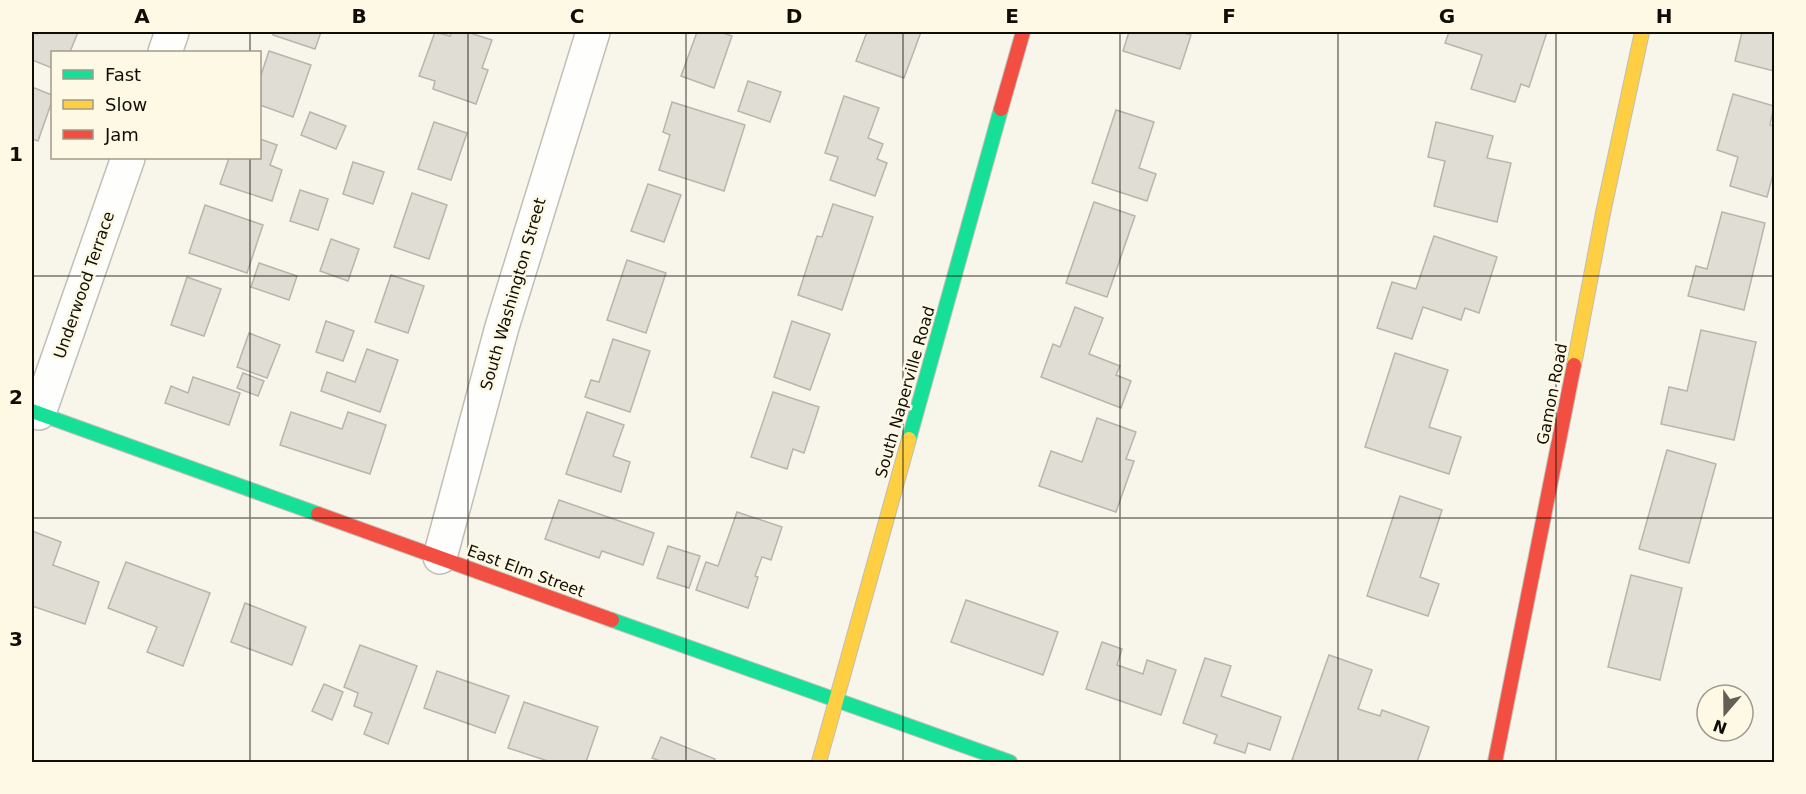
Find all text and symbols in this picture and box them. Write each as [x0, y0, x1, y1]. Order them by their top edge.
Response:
text: A [134, 4, 150, 28]
text: B [351, 4, 367, 28]
text: C [570, 4, 584, 28]
text: D [786, 4, 802, 28]
text: E [1005, 4, 1019, 28]
text: F [1222, 4, 1236, 28]
text: G [1439, 4, 1455, 28]
text: H [1656, 4, 1672, 28]
legend [51, 51, 261, 159]
text: Fast [105, 64, 141, 85]
text: Slow [105, 94, 147, 115]
text: Jam [104, 124, 139, 145]
text: 1 [9, 142, 23, 166]
street label: South Washington Street [476, 196, 550, 392]
street label: Underwood Terrace [50, 209, 118, 361]
street label: South Naperville Road [871, 304, 939, 480]
street label: Gamon Road [1533, 342, 1571, 446]
text: 2 [9, 385, 23, 409]
street label: East Elm Street [465, 541, 587, 601]
text: 3 [9, 627, 23, 651]
north arrow [1695, 683, 1755, 743]
text: N [1710, 715, 1730, 738]

